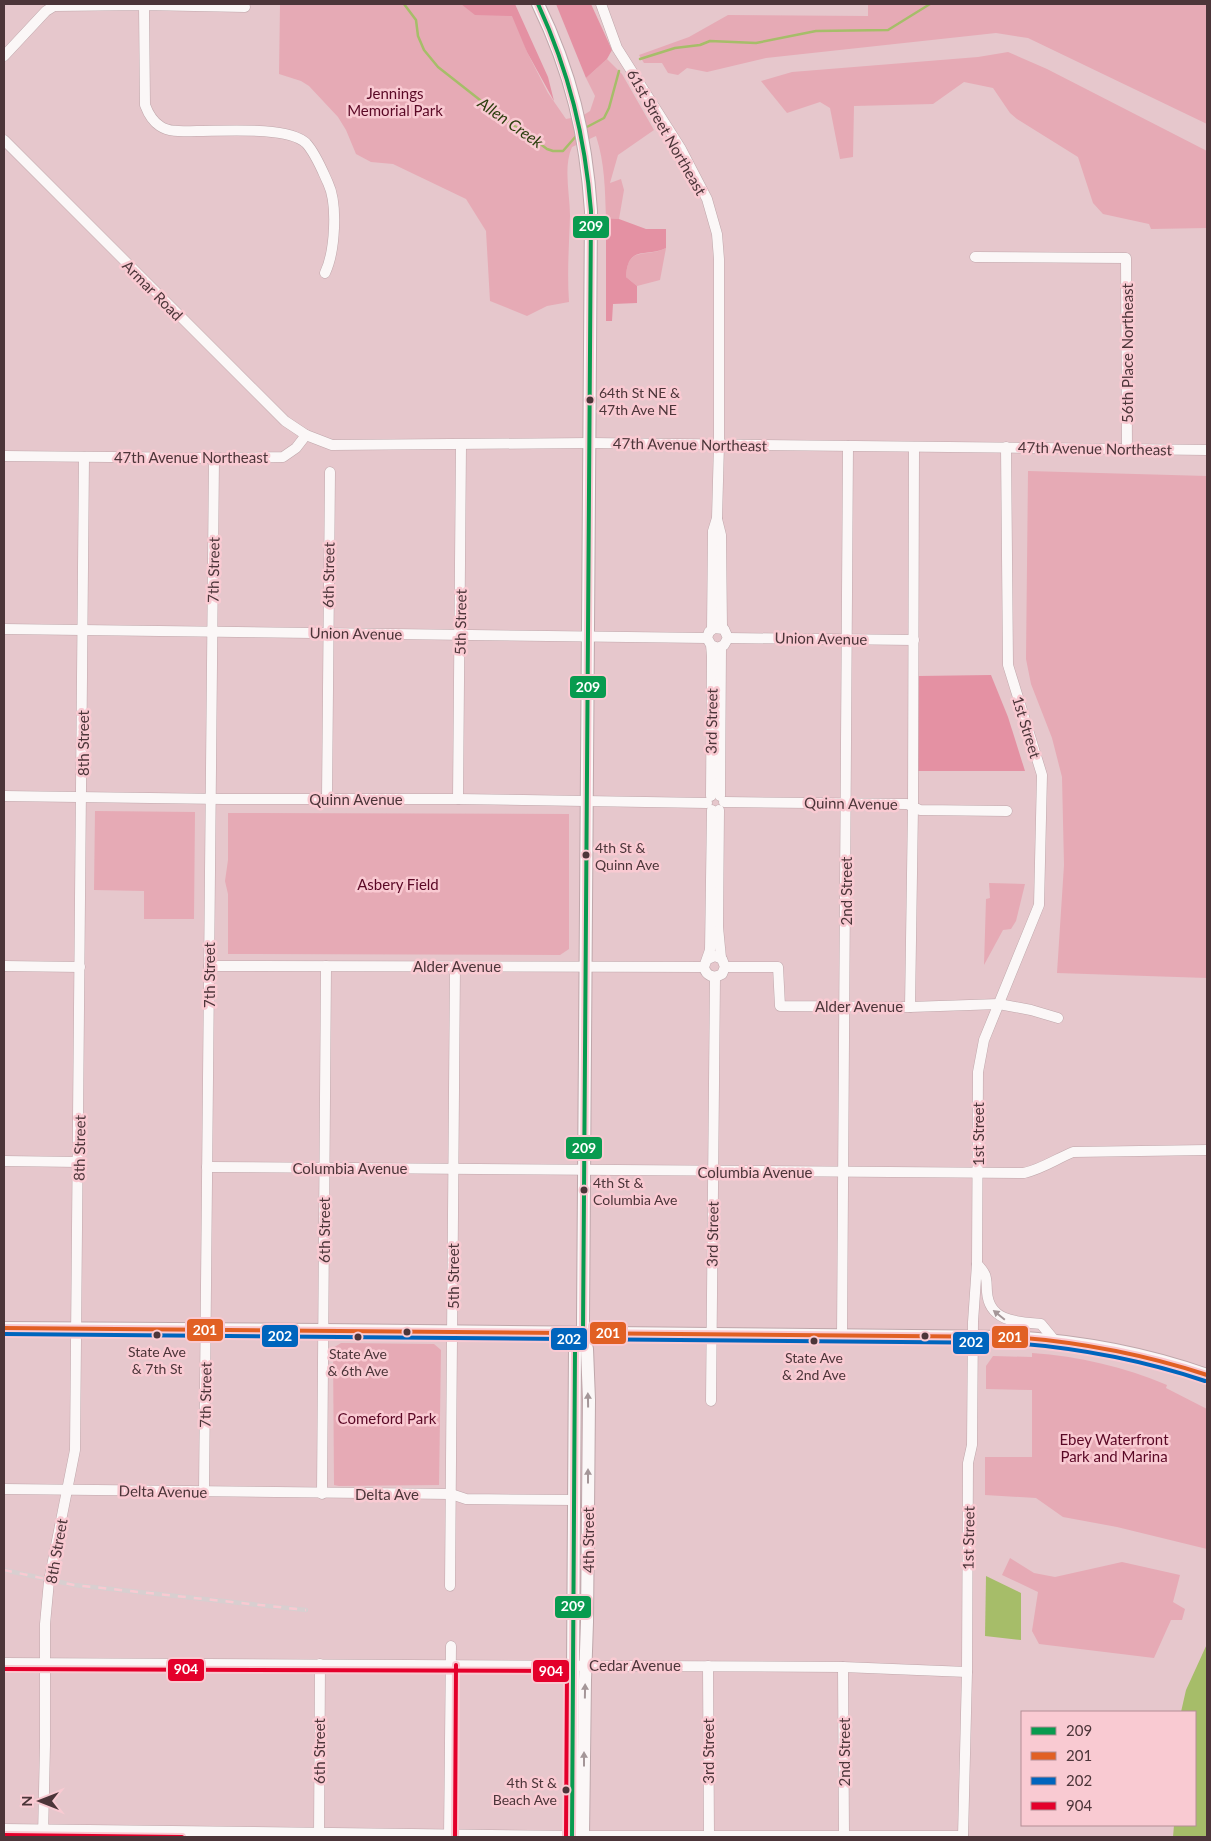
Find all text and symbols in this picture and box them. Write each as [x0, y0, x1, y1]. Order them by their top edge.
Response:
street label: 61st Street Northeast [624, 66, 711, 199]
park label: Jennings Memorial Park [347, 84, 443, 119]
water label: Allen Creek [474, 92, 548, 152]
line badge: 209 [572, 215, 610, 239]
text: 209 [579, 217, 603, 234]
street label: Armar Road [119, 256, 187, 324]
street label: 56th Place Northeast [1118, 282, 1136, 423]
place label: 64th St NE & 47th Ave NE [599, 384, 680, 418]
marker: 64th St NE & 47th Ave NE [585, 395, 595, 405]
street label: 47th Avenue Northeast [613, 434, 768, 454]
street label: 47th Avenue Northeast [1018, 438, 1173, 458]
street label: 47th Avenue Northeast [114, 448, 269, 466]
street label: 7th Street [203, 536, 223, 603]
street label: 6th Street [318, 541, 338, 608]
street label: 5th Street [450, 588, 470, 655]
street label: Union Avenue [310, 623, 403, 643]
street label: Union Avenue [775, 628, 868, 648]
line badge: 209 [569, 675, 607, 699]
text: 209 [576, 678, 600, 695]
street label: 3rd Street [701, 687, 721, 754]
street label: 1st Street [1009, 694, 1045, 761]
street label: 8th Street [74, 709, 92, 776]
street label: Quinn Avenue [309, 790, 403, 808]
street label: Quinn Avenue [804, 793, 898, 813]
place label: 4th St & Quinn Ave [595, 839, 659, 873]
marker: 4th St & Quinn Ave [581, 850, 591, 860]
street label: 2nd Street [837, 856, 855, 925]
park label: Asbery Field [357, 875, 439, 893]
street label: 7th Street [200, 941, 218, 1008]
street label: Alder Avenue [413, 957, 501, 975]
street label: Alder Avenue [815, 997, 903, 1015]
street label: 1st Street [969, 1101, 987, 1166]
street label: 8th Street [69, 1114, 89, 1181]
line badge: 209 [565, 1136, 603, 1160]
text: 209 [572, 1139, 596, 1156]
street label: Columbia Avenue [292, 1159, 408, 1177]
street label: Columbia Avenue [697, 1163, 813, 1181]
place label: 4th St & Columbia Ave [593, 1174, 677, 1208]
marker: 4th St & Columbia Ave [579, 1185, 589, 1195]
street label: 6th Street [315, 1196, 333, 1263]
street label: 3rd Street [702, 1200, 722, 1267]
street label: 5th Street [444, 1242, 462, 1309]
one-way arrow [993, 1309, 1006, 1320]
line badge: 201 [186, 1318, 224, 1342]
text: 201 [193, 1321, 217, 1338]
line badge: 201 [589, 1321, 627, 1345]
line badge: 202 [261, 1324, 299, 1348]
text: 201 [596, 1324, 620, 1341]
line badge: 201 [991, 1325, 1029, 1349]
text: 202 [268, 1327, 292, 1344]
unlabelled marker [402, 1327, 412, 1337]
line badge: 202 [550, 1327, 588, 1351]
text: 201 [998, 1328, 1022, 1345]
marker: State Ave & 7th St [152, 1330, 162, 1340]
text: 202 [557, 1330, 581, 1347]
unlabelled marker [920, 1331, 930, 1341]
line badge: 202 [952, 1331, 990, 1355]
marker: State Ave & 6th Ave [353, 1332, 363, 1342]
text: 202 [959, 1333, 983, 1350]
marker: State Ave & 2nd Ave [809, 1336, 819, 1346]
place label: State Ave & 7th St [128, 1343, 186, 1377]
place label: State Ave & 6th Ave [328, 1345, 388, 1379]
place label: State Ave & 2nd Ave [782, 1349, 846, 1383]
street label: 7th Street [195, 1361, 215, 1428]
one-way arrow [584, 1391, 592, 1407]
park label: Comeford Park [338, 1409, 437, 1427]
park label: Ebey Waterfront Park and Marina [1059, 1430, 1169, 1465]
one-way arrow [584, 1468, 592, 1484]
street label: Delta Avenue [119, 1481, 208, 1501]
street label: Delta Ave [355, 1485, 419, 1503]
street label: 1st Street [958, 1505, 978, 1570]
street label: 4th Street [579, 1506, 597, 1573]
street label: 8th Street [41, 1516, 71, 1585]
line badge: 209 [554, 1595, 592, 1619]
text: 209 [561, 1597, 585, 1614]
street label: Cedar Avenue [589, 1656, 681, 1674]
line badge: 904 [167, 1658, 205, 1682]
line badge: 904 [532, 1659, 570, 1683]
text: 904 [174, 1660, 198, 1677]
text: 904 [539, 1662, 563, 1679]
one-way arrow [581, 1683, 589, 1699]
legend [1021, 1711, 1196, 1826]
street label: 6th Street [310, 1717, 328, 1784]
street label: 2nd Street [835, 1717, 853, 1786]
street label: 3rd Street [699, 1718, 717, 1784]
text: 209 [1066, 1721, 1092, 1739]
text: 201 [1066, 1746, 1092, 1764]
one-way arrow [580, 1751, 588, 1767]
text: 202 [1066, 1771, 1092, 1789]
place label: 4th St & Beach Ave [493, 1774, 557, 1808]
north arrow [15, 1776, 65, 1826]
marker: 4th St & Beach Ave [561, 1785, 571, 1795]
text: N [18, 1796, 35, 1806]
text: 904 [1066, 1796, 1092, 1814]

